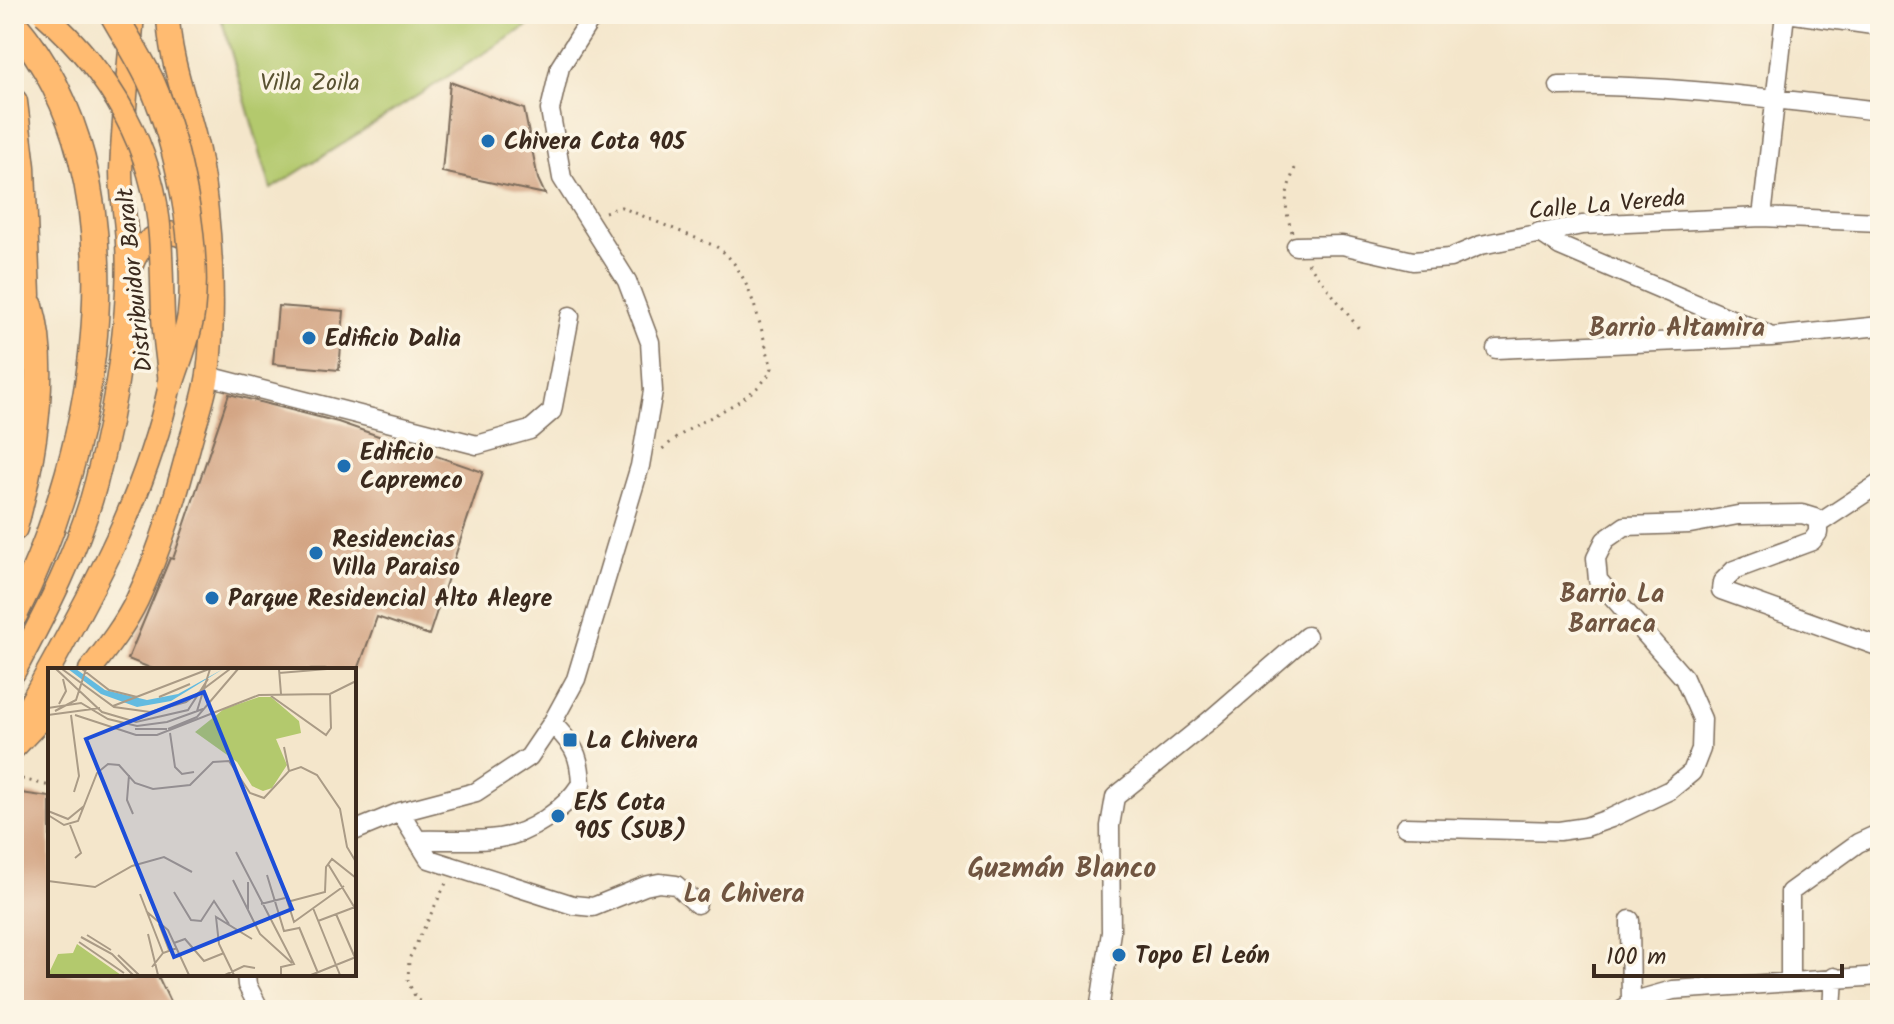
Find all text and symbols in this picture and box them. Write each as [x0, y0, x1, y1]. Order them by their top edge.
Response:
park label: Villa Zoila [260, 64, 360, 103]
place label: Chivera Cota 905 [504, 123, 687, 162]
marker: Chivera Cota 905 [479, 132, 497, 150]
street label: Calle La Vereda [1527, 179, 1687, 232]
street label: Distribuidor Baralt [106, 185, 165, 374]
district label: Barrio Altamira [1589, 308, 1765, 350]
place label: Edificio Dalia [325, 320, 461, 359]
marker: Edificio Dalia [300, 329, 318, 347]
place label: Edificio Capremco [360, 434, 463, 501]
marker: Edificio Capremco [335, 457, 353, 475]
place label: Residencias Villa Paraiso [332, 521, 460, 588]
marker: Residencias Villa Paraiso [307, 544, 325, 562]
district label: Barrio La Barraca [1560, 574, 1664, 646]
place label: Parque Residencial Alto Alegre [228, 580, 553, 619]
marker: Parque Residencial Alto Alegre [203, 589, 221, 607]
inset map [48, 668, 356, 976]
place label: La Chivera [586, 722, 698, 761]
marker: La Chivera [561, 731, 579, 749]
place label: E/S Cota 905 (SUB) [574, 784, 687, 851]
marker: E/S Cota 905 (SUB) [549, 807, 567, 825]
district label: Guzmán Blanco [968, 847, 1157, 892]
district label: La Chivera [683, 874, 805, 916]
scale bar [1594, 928, 1842, 978]
place label: Topo El León [1135, 937, 1270, 976]
text: 100 m [1606, 938, 1666, 977]
marker: Topo El León [1110, 946, 1128, 964]

